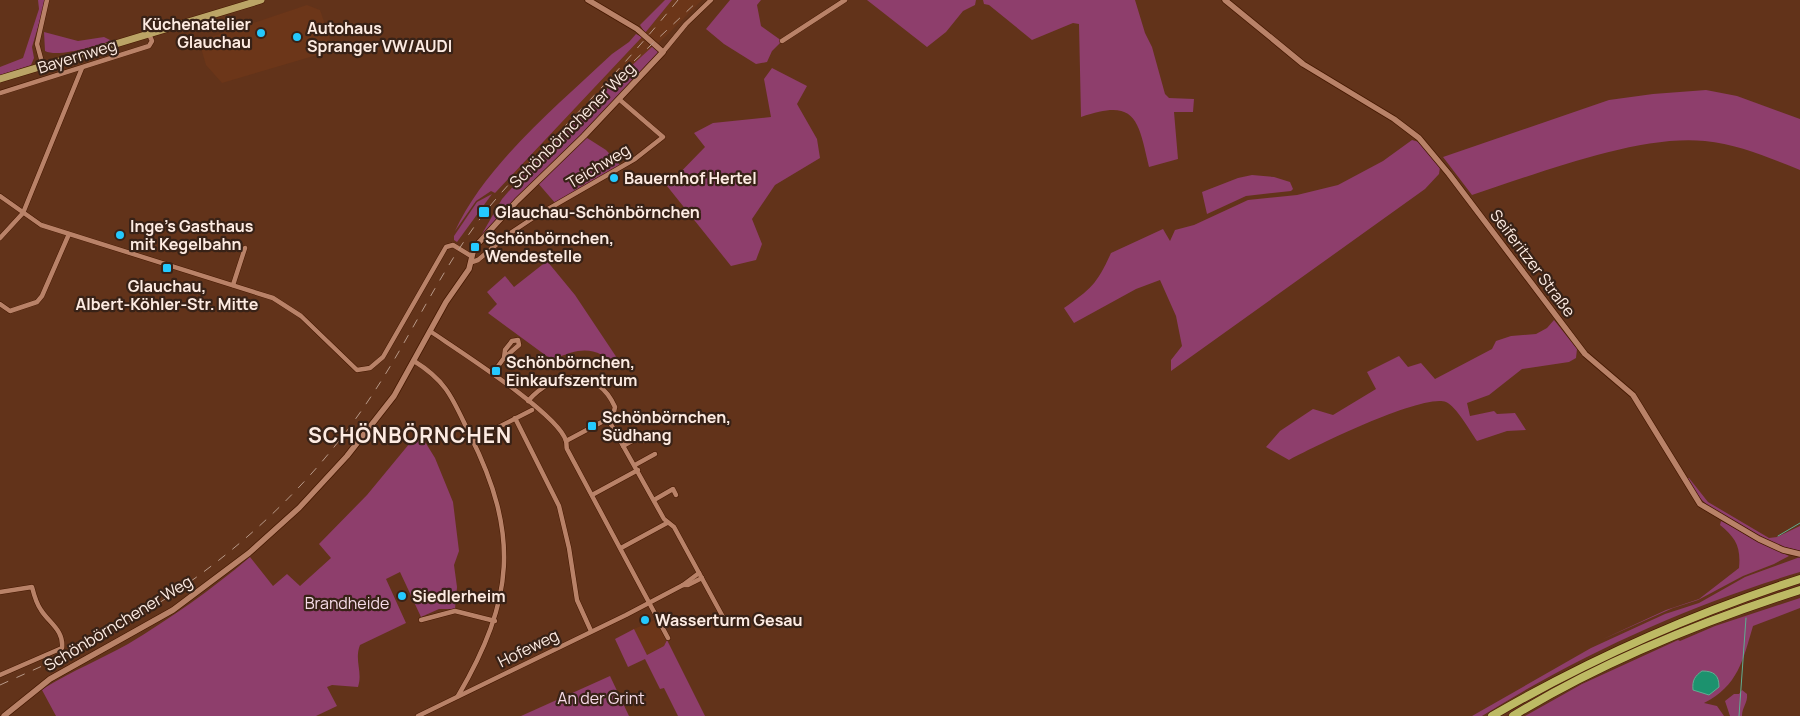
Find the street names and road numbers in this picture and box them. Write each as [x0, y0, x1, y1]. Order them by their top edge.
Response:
street label: Bayernweg [35, 34, 119, 78]
street label: Schönbörnchener Weg [504, 57, 640, 193]
street label: Teichweg [562, 138, 634, 194]
street label: Seiferitzer Straße [1485, 205, 1581, 321]
street label: Schönbörnchener Weg [40, 570, 196, 676]
street label: Hofeweg [494, 624, 562, 672]

